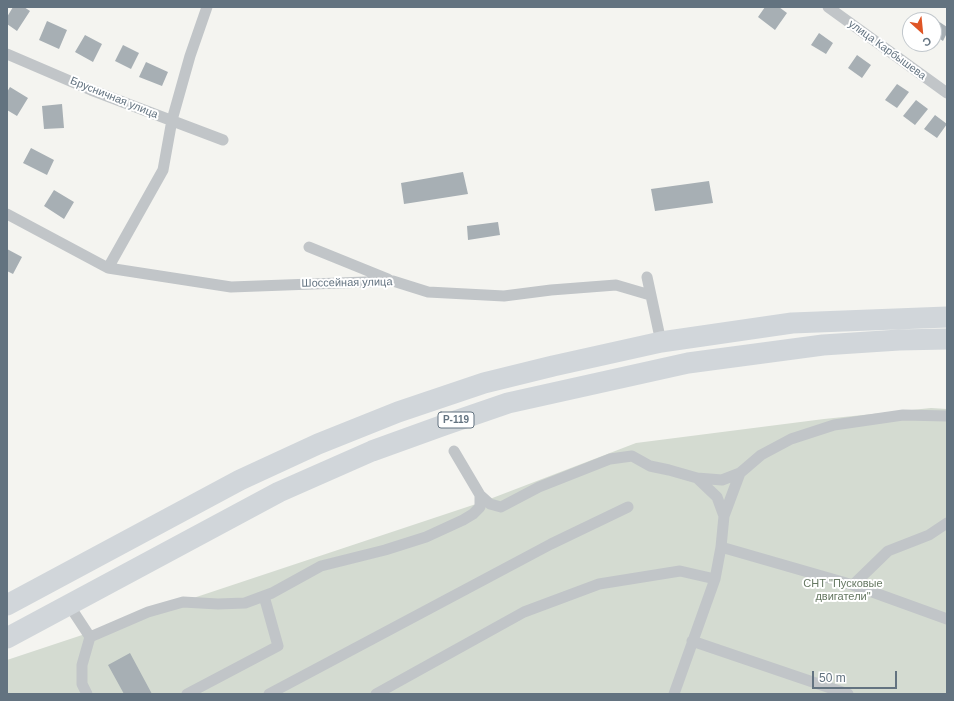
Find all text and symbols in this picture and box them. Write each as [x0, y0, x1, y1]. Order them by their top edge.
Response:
north arrow [902, 12, 942, 52]
street label: улица Карбышева [846, 17, 928, 83]
text: С [921, 35, 933, 49]
street label: Брусничная улица [68, 74, 160, 122]
street label: Шоссейная улица [301, 276, 393, 290]
road number: Р-119 [438, 412, 474, 428]
park label: СНТ "Пусковые двигатели" [803, 577, 883, 603]
scale bar [814, 663, 899, 689]
text: 50 m [819, 671, 846, 685]

